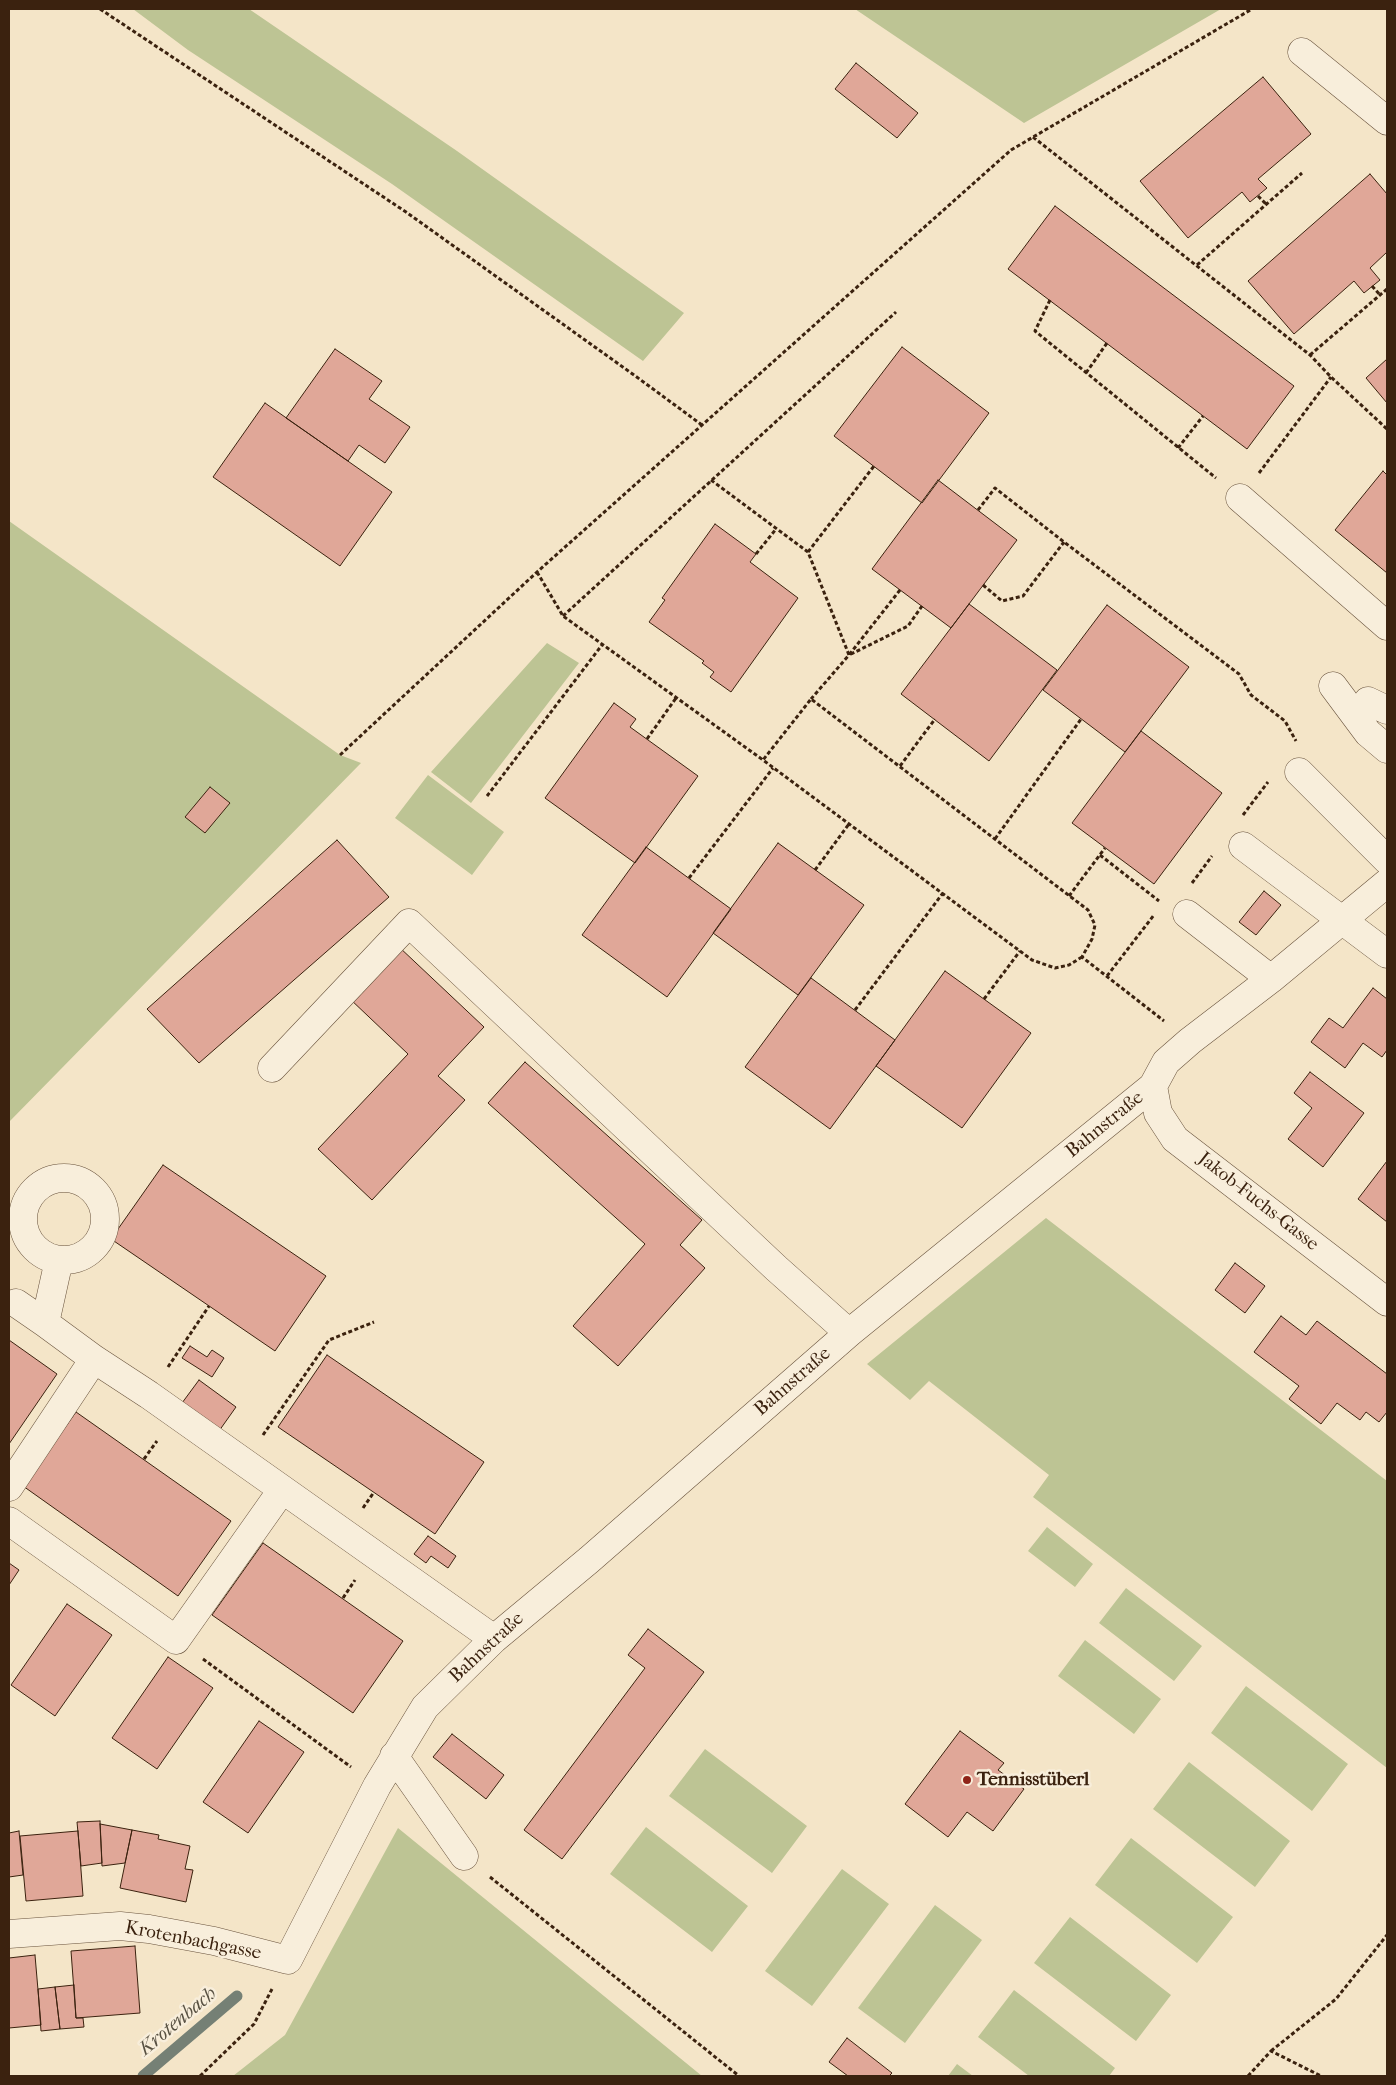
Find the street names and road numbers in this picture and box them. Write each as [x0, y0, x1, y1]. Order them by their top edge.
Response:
street label: Bahnstraße [1062, 1087, 1148, 1163]
street label: Jakob-Fuchs-Gasse [1193, 1148, 1323, 1256]
street label: Bahnstraße [750, 1343, 836, 1421]
street label: Bahnstraße [445, 1608, 529, 1688]
street label: Krotenbachgasse [123, 1917, 263, 1965]

